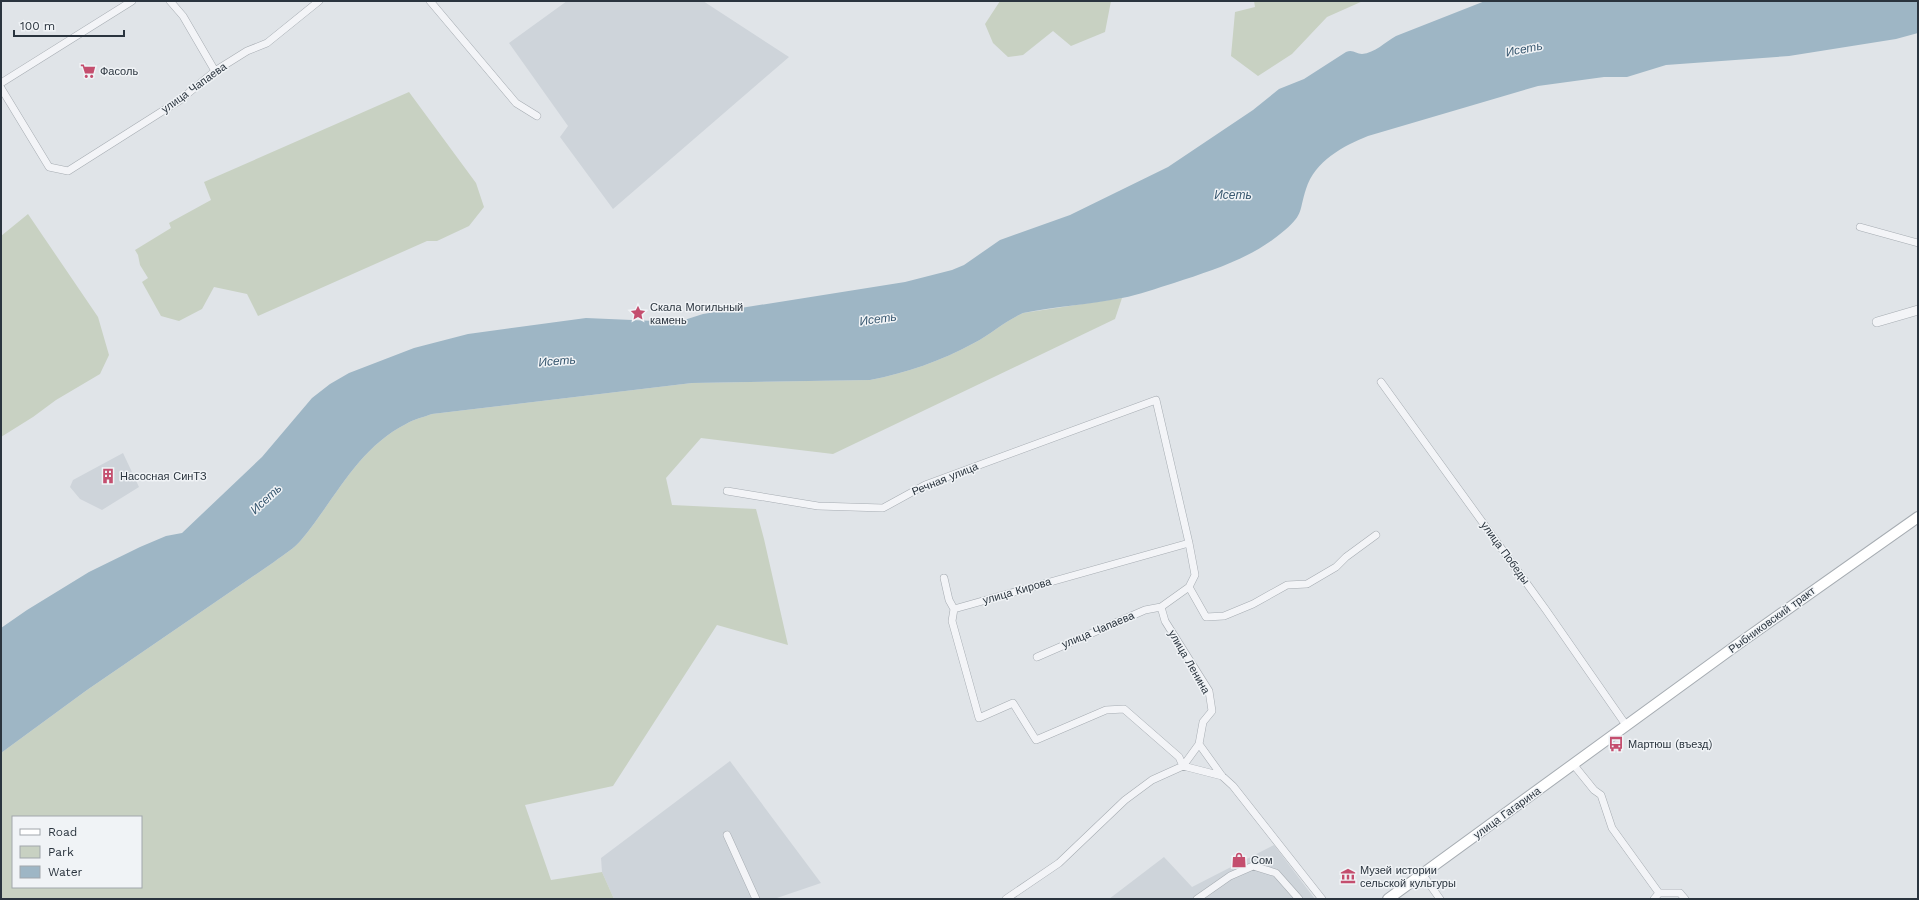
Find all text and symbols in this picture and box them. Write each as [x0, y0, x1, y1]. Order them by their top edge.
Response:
scale bar [14, 12, 124, 38]
text: 100 m [20, 19, 55, 33]
water label: Исеть [1504, 39, 1544, 59]
street label: улица Чапаева [159, 59, 230, 116]
supermarket icon: Фасоль [79, 62, 97, 80]
place label: Фасоль [100, 65, 138, 78]
water label: Исеть [1214, 188, 1252, 202]
place label: Скала Могильный камень [650, 301, 743, 327]
place icon: Скала Могильный камень [629, 304, 647, 322]
water label: Исеть [858, 309, 898, 329]
water label: Исеть [538, 352, 576, 370]
street label: Речная улица [910, 459, 981, 498]
building icon: Насосная СинТЗ [99, 467, 117, 485]
place label: Насосная СинТЗ [120, 470, 207, 483]
water label: Исеть [248, 481, 284, 517]
street label: улица Победы [1478, 519, 1532, 587]
street label: улица Кирова [981, 575, 1054, 607]
street label: Рыбниковский тракт [1726, 584, 1818, 656]
street label: улица Чапаева [1060, 609, 1137, 651]
street label: улица Ленина [1165, 628, 1213, 697]
bus stop icon: Мартюш (въезд) [1607, 735, 1625, 753]
place label: Мартюш (въезд) [1628, 738, 1712, 751]
street label: улица Гагарина [1471, 784, 1544, 842]
legend [12, 816, 142, 888]
text: Road [48, 825, 77, 839]
text: Park [48, 845, 74, 859]
shop icon: Сом [1230, 851, 1248, 869]
place label: Сом [1251, 854, 1273, 867]
place label: Музей истории сельской культуры [1360, 864, 1456, 890]
text: Water [48, 865, 83, 879]
museum icon: Музей истории сельской культуры [1339, 867, 1357, 885]

